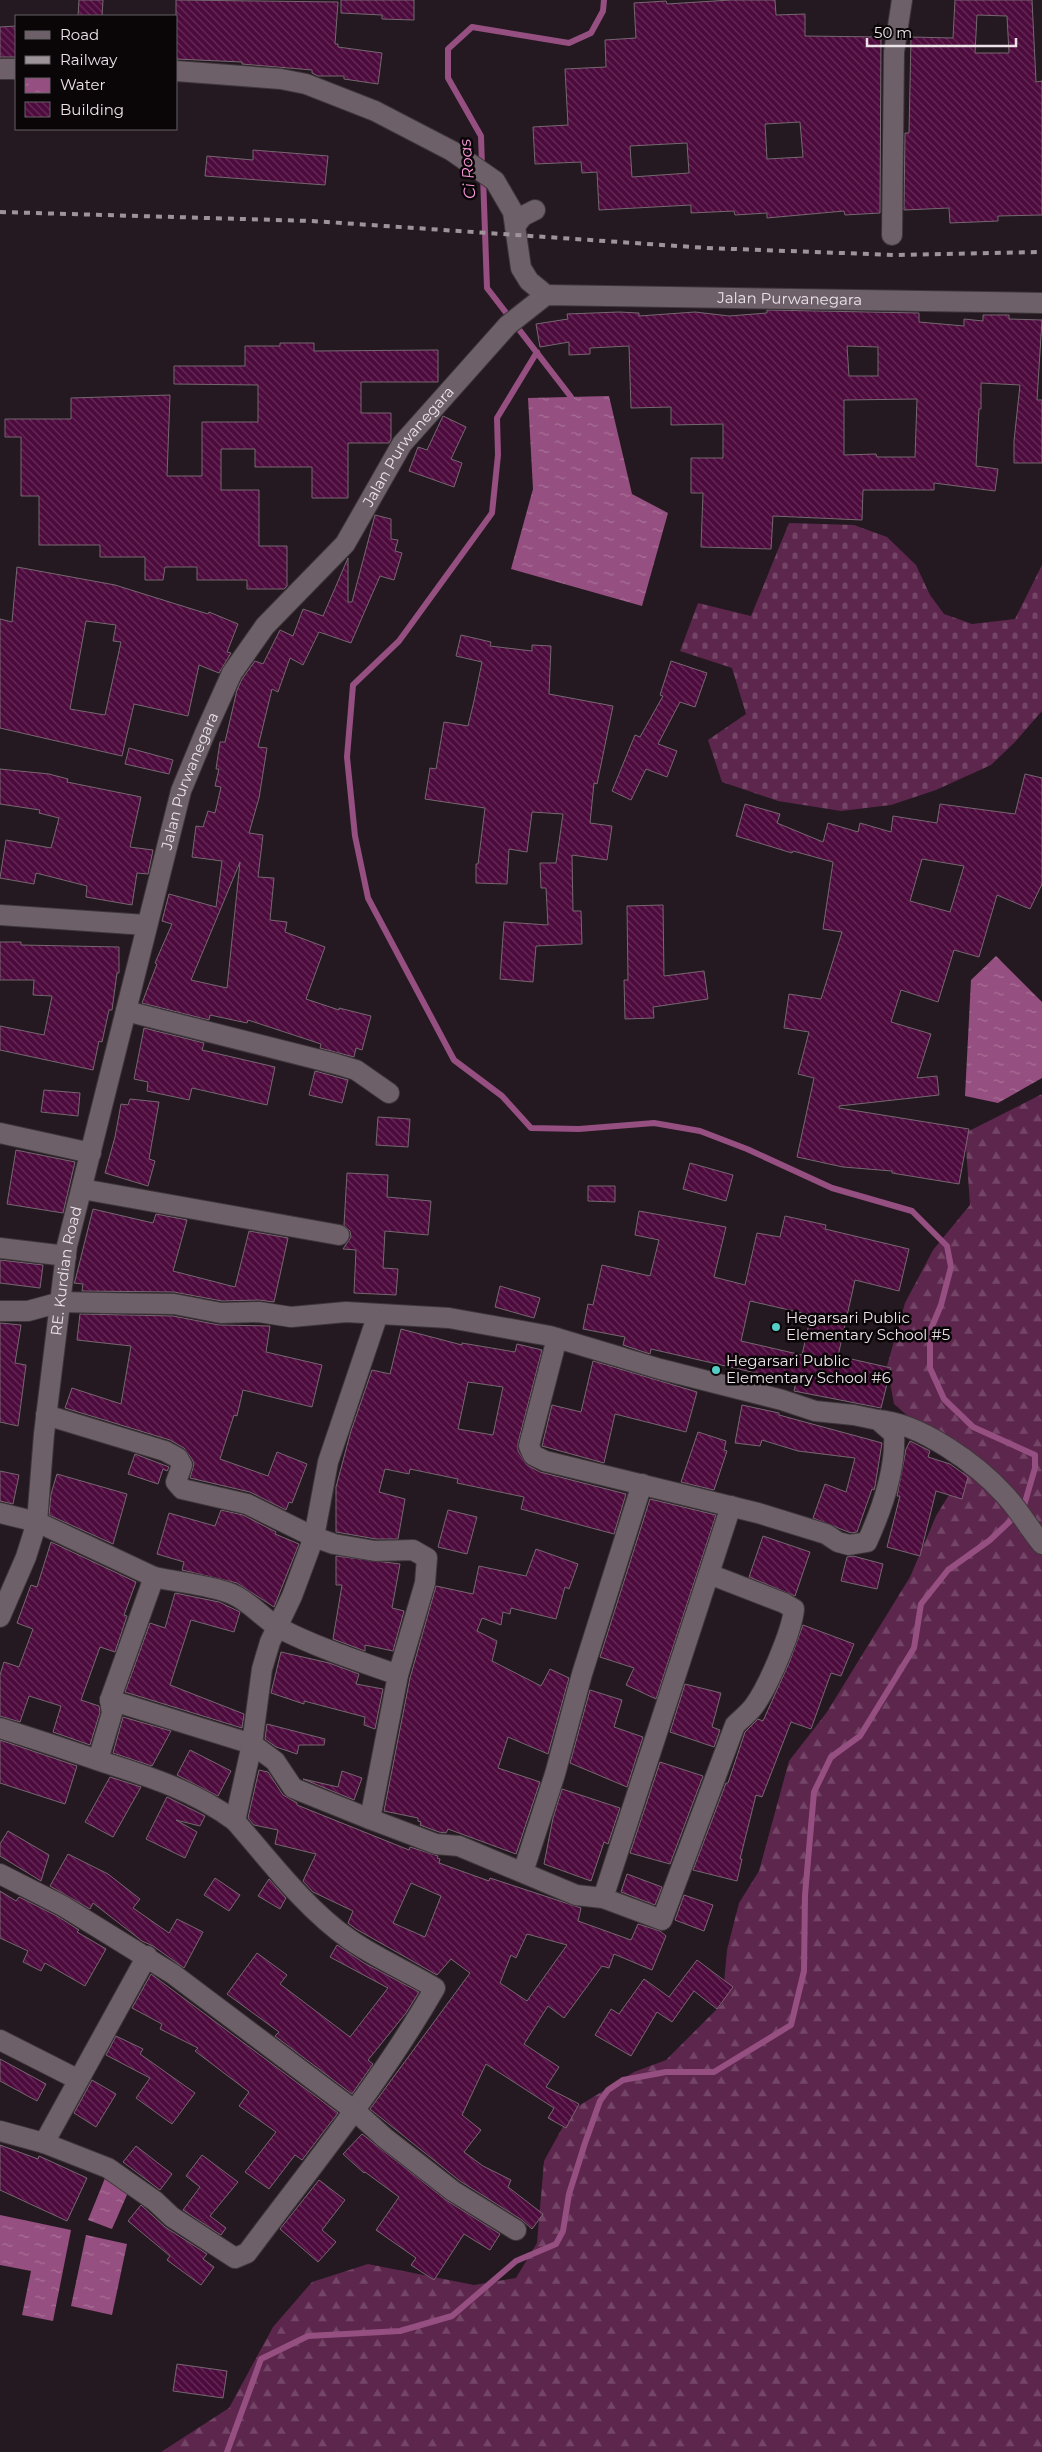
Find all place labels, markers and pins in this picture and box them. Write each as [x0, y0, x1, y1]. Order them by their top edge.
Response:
place label: Hegarsari Public Elementary School #5 [786, 1308, 950, 1344]
marker: Hegarsari Public Elementary School #5 [770, 1321, 782, 1333]
place label: Hegarsari Public Elementary School #6 [726, 1351, 891, 1387]
marker: Hegarsari Public Elementary School #6 [710, 1364, 722, 1376]

